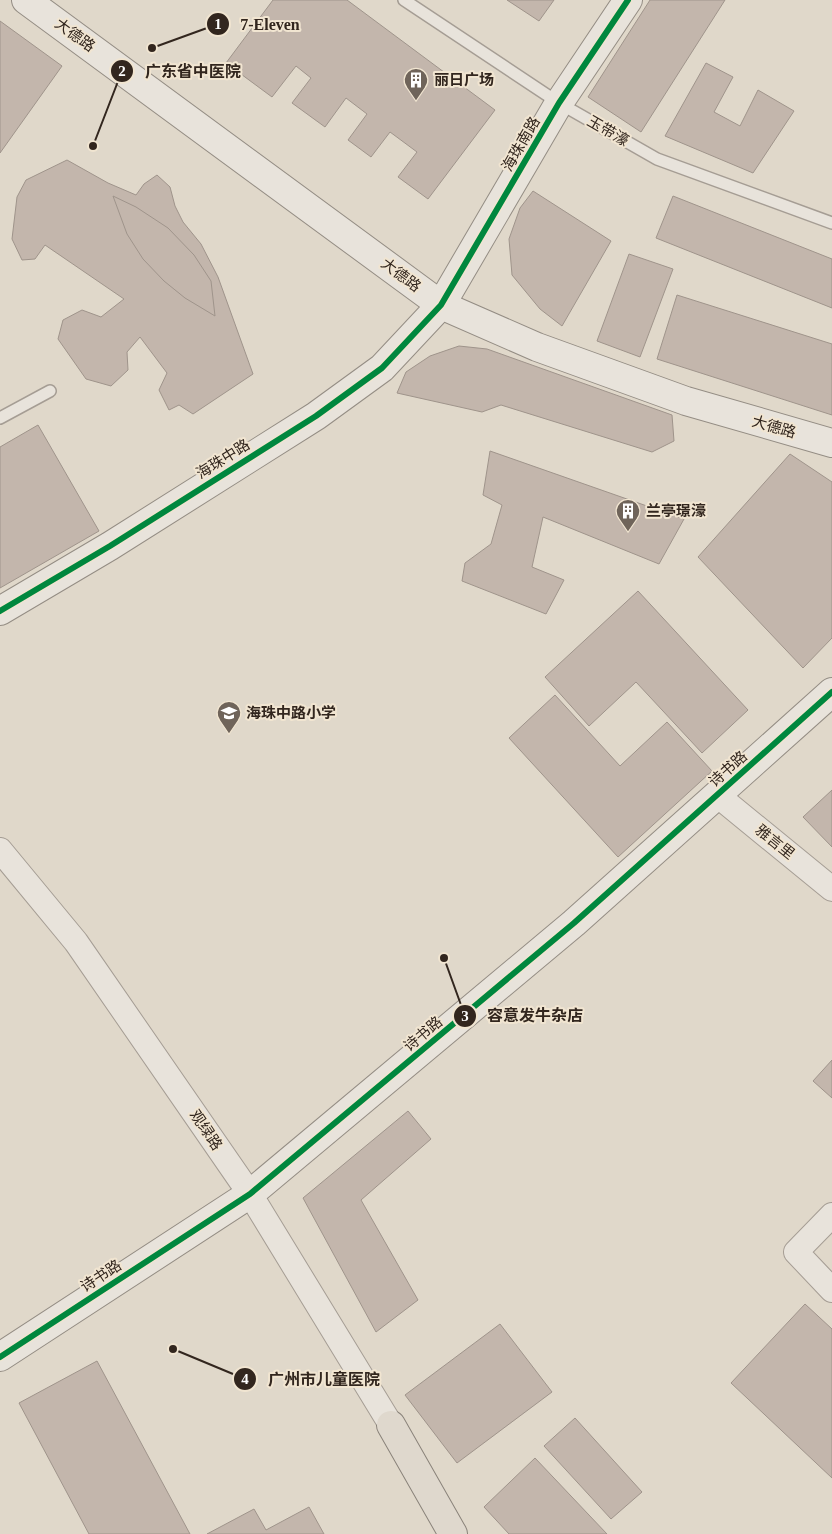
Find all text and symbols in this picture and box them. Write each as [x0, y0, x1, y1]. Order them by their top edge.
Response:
callout: 7-Eleven [206, 8, 310, 39]
street label: 大德路 [52, 14, 98, 55]
text: 1 [214, 16, 222, 32]
text: 7-Eleven [240, 16, 300, 33]
callout: 广东省中医院 [110, 56, 251, 87]
text: 2 [118, 63, 126, 79]
text: 广东省中医院 [145, 63, 241, 80]
building icon: 丽日广场 [403, 67, 429, 101]
place label: 丽日广场 [434, 72, 494, 88]
street label: 玉带濠 [585, 113, 631, 149]
street label: 海珠南路 [499, 114, 543, 174]
street label: 大德路 [378, 254, 424, 295]
street label: 大德路 [750, 412, 798, 441]
street label: 海珠中路 [193, 436, 253, 482]
building icon: 兰亭璟濠 [615, 498, 641, 532]
place label: 兰亭璟濠 [646, 502, 706, 519]
school or university icon: 海珠中路小学 [216, 700, 242, 734]
place label: 海珠中路小学 [246, 704, 336, 721]
street label: 诗书路 [706, 748, 750, 790]
street label: 雅言里 [752, 822, 798, 862]
callout: 容意发牛杂店 [452, 1000, 593, 1031]
text: 容意发牛杂店 [487, 1006, 583, 1024]
text: 3 [461, 1008, 469, 1024]
street label: 诗书路 [401, 1013, 445, 1055]
street label: 观绿路 [187, 1107, 225, 1153]
street label: 诗书路 [78, 1257, 124, 1295]
callout: 广州市儿童医院 [233, 1363, 390, 1394]
text: 广州市儿童医院 [268, 1370, 380, 1388]
text: 4 [241, 1371, 249, 1387]

